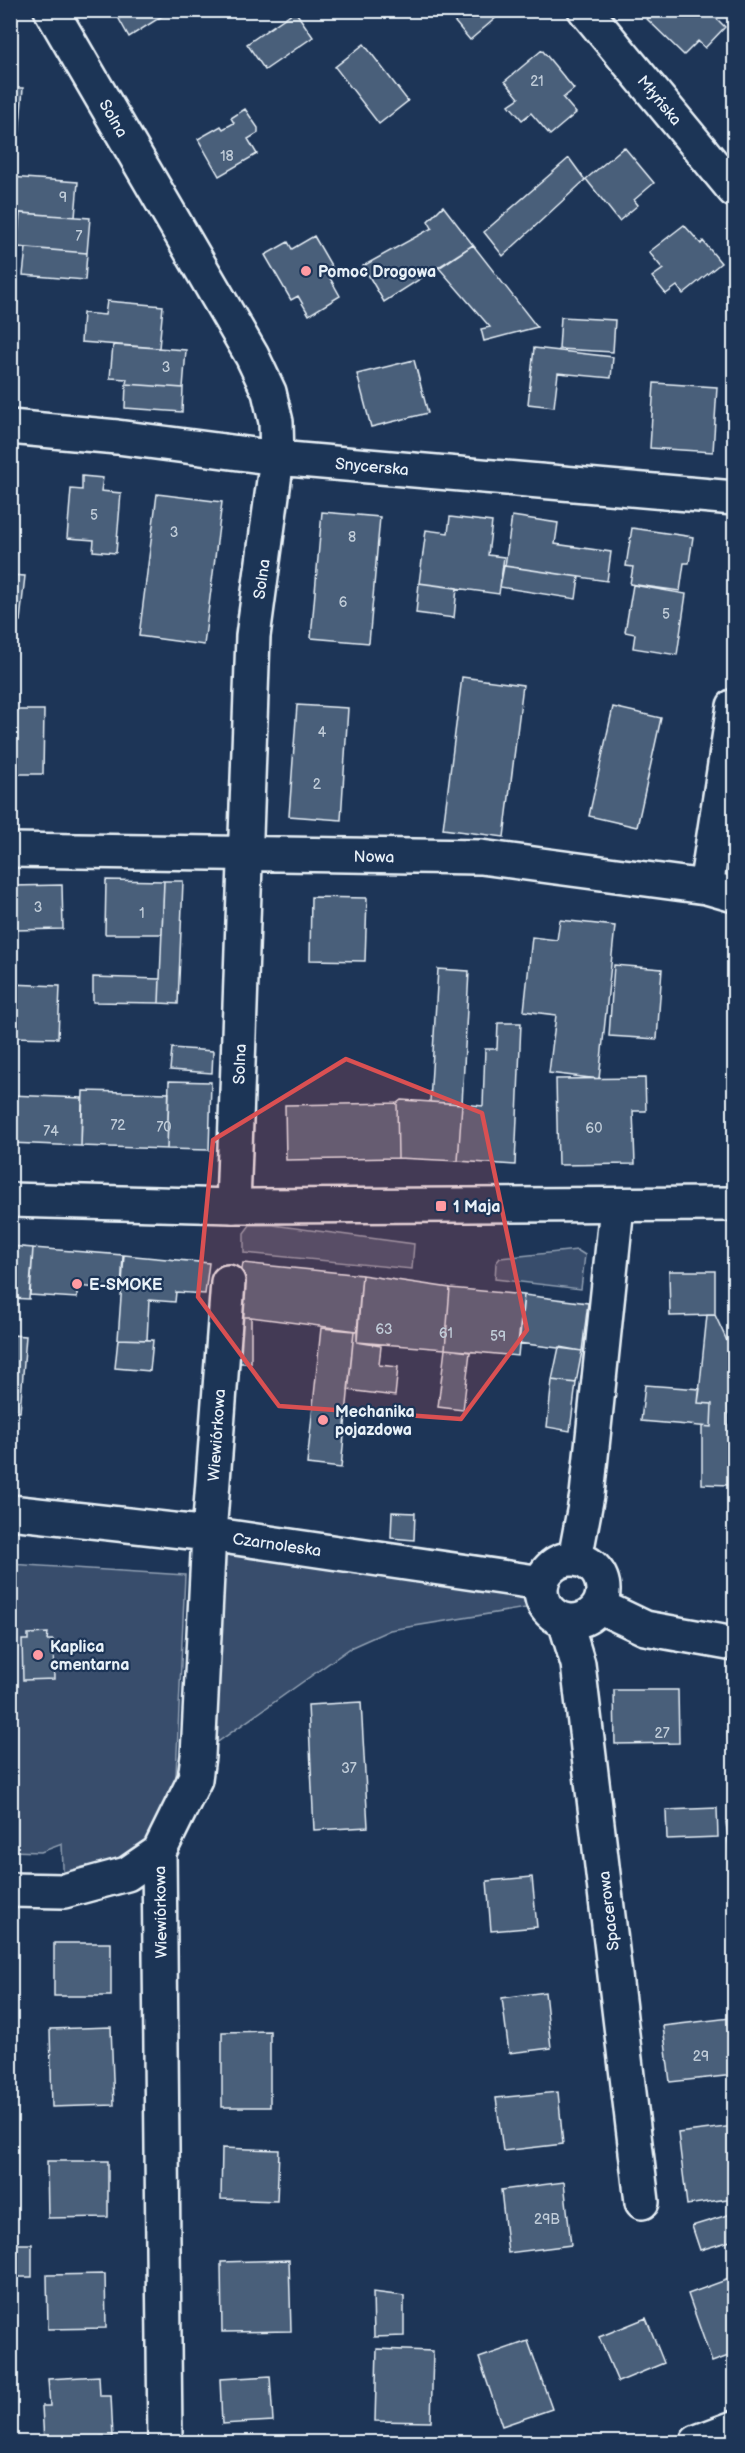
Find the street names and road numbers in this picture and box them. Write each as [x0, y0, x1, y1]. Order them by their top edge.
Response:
street label: Młyńska [633, 72, 685, 130]
street label: Solna [94, 96, 131, 141]
street label: Snycerska [334, 455, 409, 480]
street label: Solna [250, 558, 275, 601]
street label: Nowa [353, 848, 394, 867]
street label: Solna [230, 1044, 251, 1085]
street label: Wiewiórkowa [205, 1388, 230, 1482]
street label: Czarnoleska [231, 1530, 322, 1561]
street label: Wiewiórkowa [151, 1865, 172, 1958]
street label: Spacerowa [595, 1870, 624, 1952]

